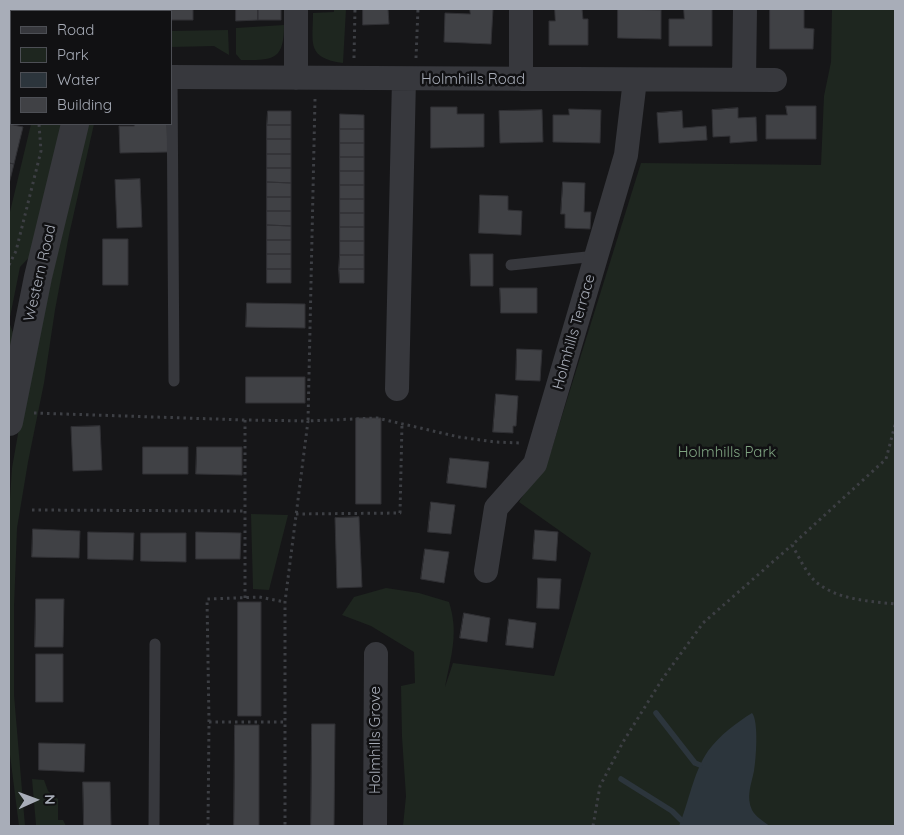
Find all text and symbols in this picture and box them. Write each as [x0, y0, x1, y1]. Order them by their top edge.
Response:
legend [10, 10, 172, 125]
text: Road [57, 20, 94, 39]
text: Park [57, 45, 89, 64]
text: Water [57, 70, 100, 89]
street label: Holmhills Road [421, 70, 525, 88]
text: Building [57, 95, 112, 114]
street label: Western Road [20, 223, 60, 323]
street label: Holmhills Terrace [549, 272, 599, 392]
park label: Holmhills Park [678, 443, 776, 461]
street label: Holmhills Grove [366, 686, 384, 794]
north arrow [10, 775, 60, 825]
text: N [41, 794, 59, 805]

